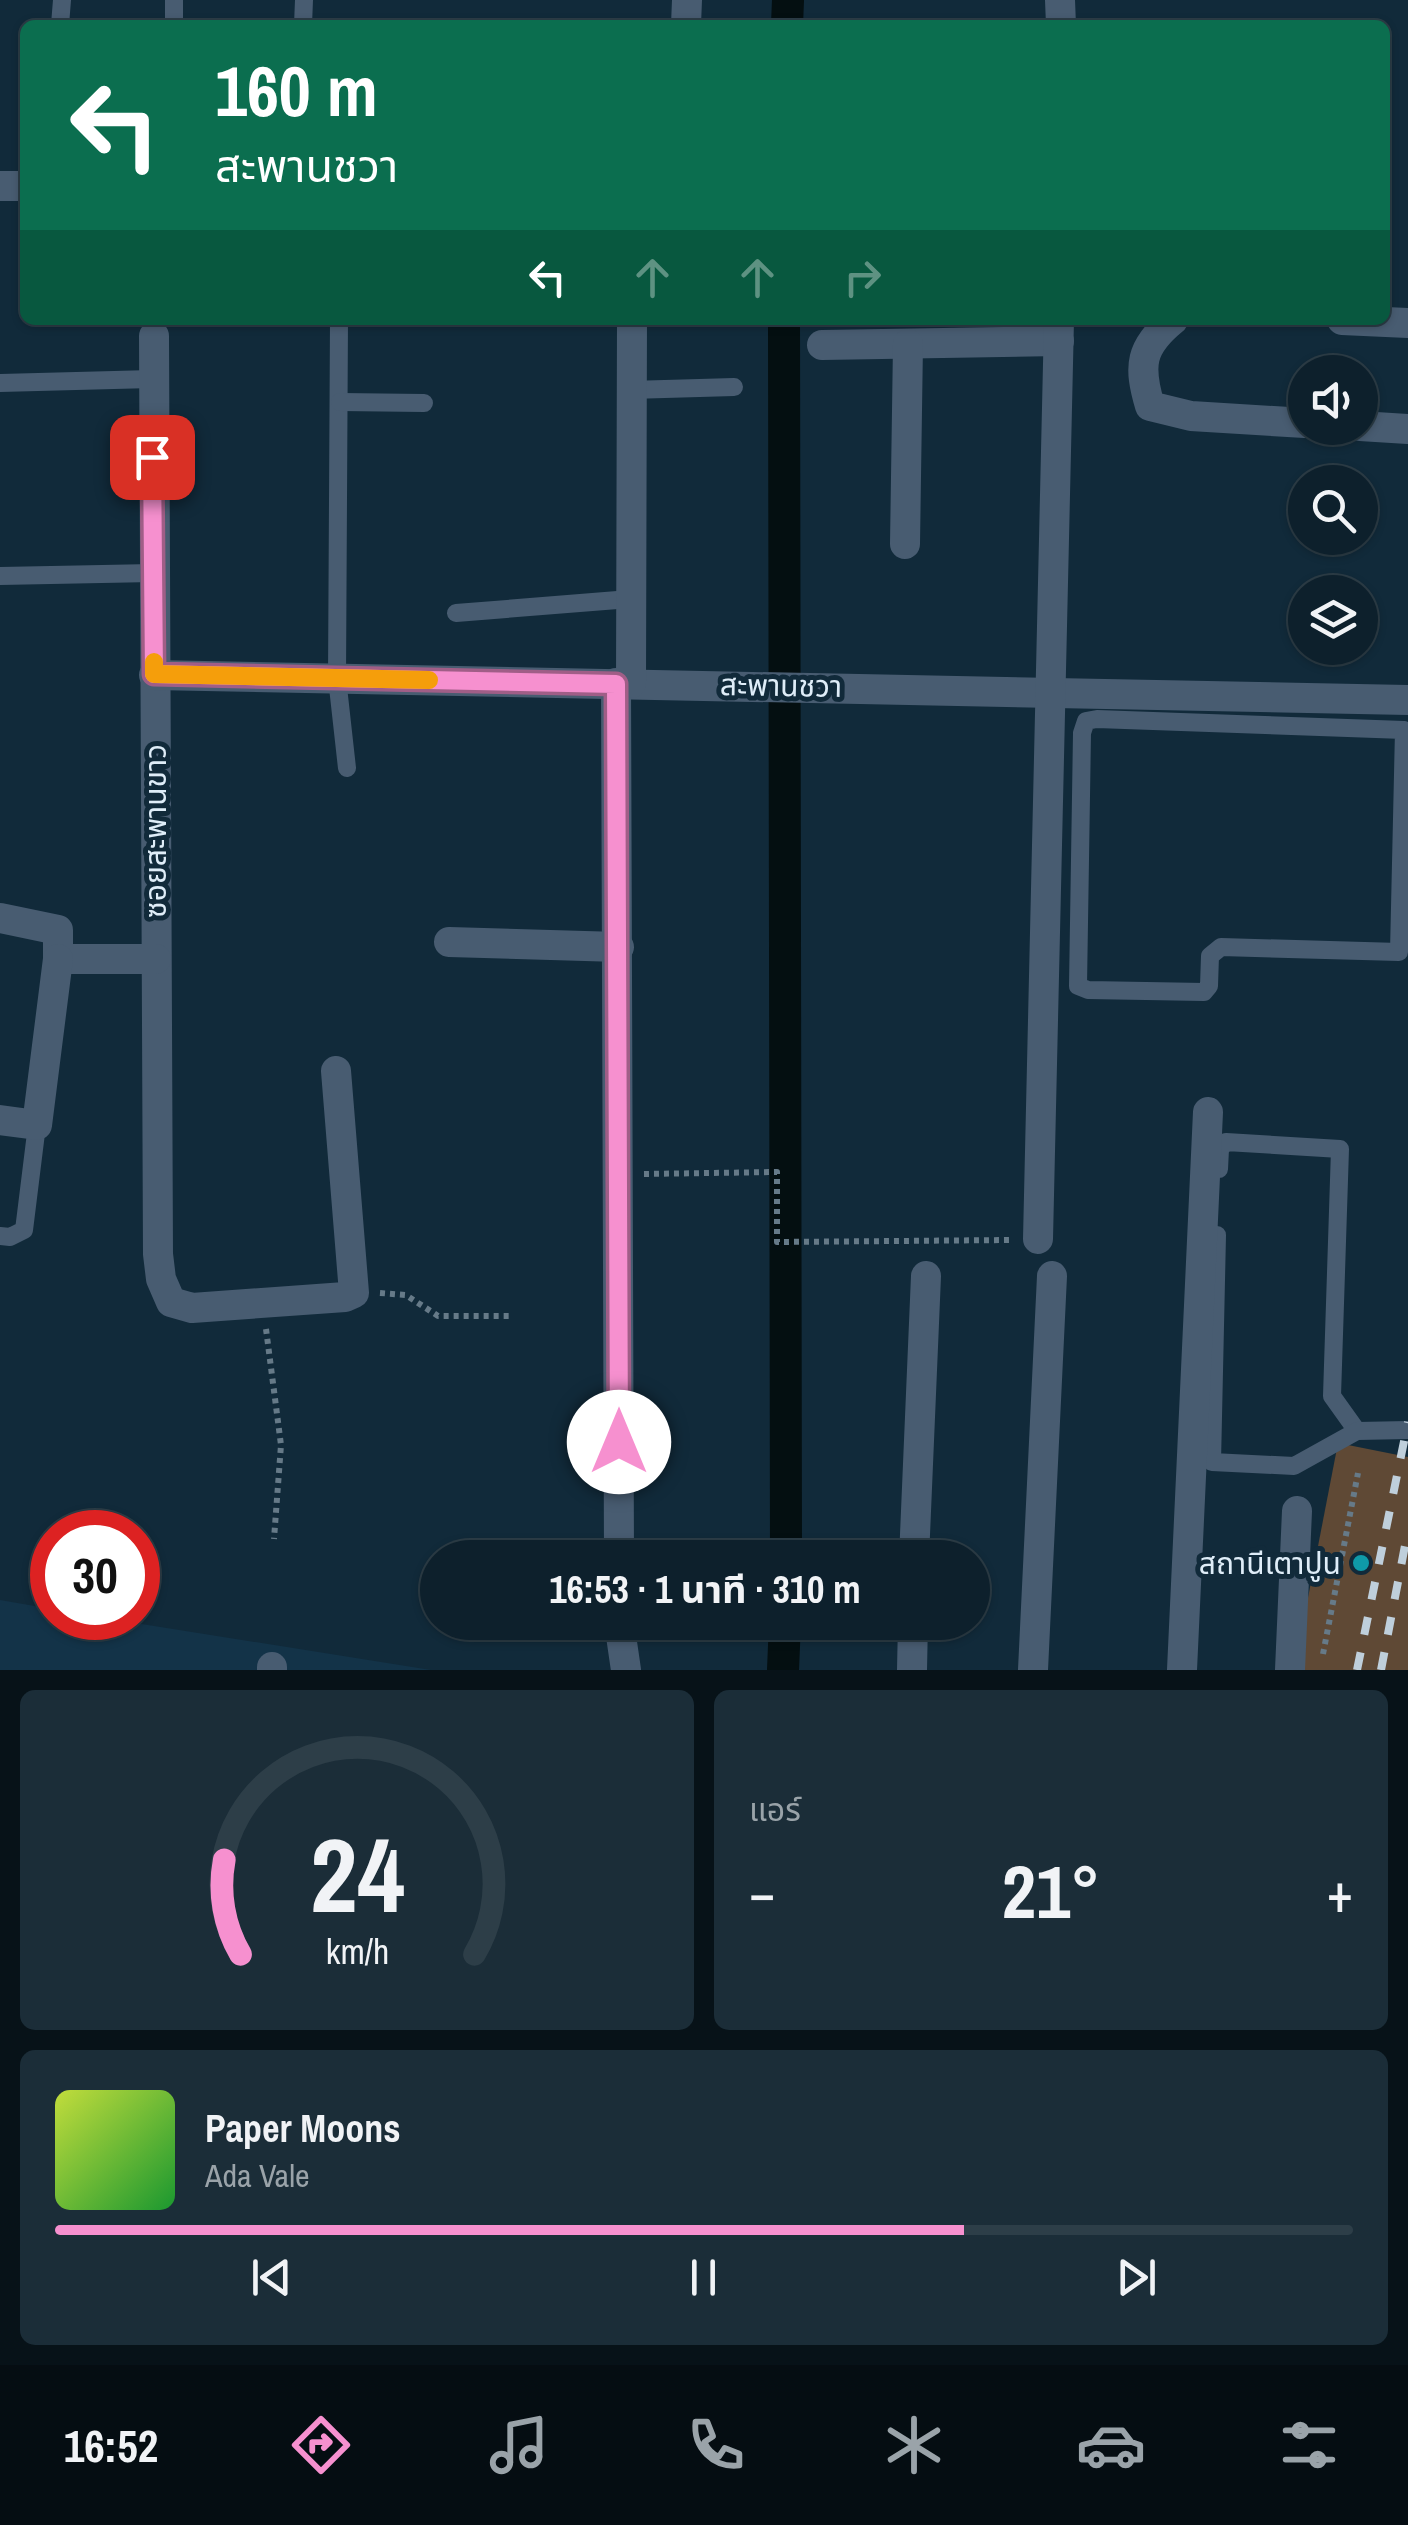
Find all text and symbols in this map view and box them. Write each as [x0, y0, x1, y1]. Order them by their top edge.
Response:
text: 160 m [215, 44, 378, 138]
icon: left [50, 60, 180, 190]
text: สะพานชวา [215, 135, 398, 196]
icon: left [520, 250, 575, 305]
icon: ahead [625, 250, 680, 305]
icon: ahead [730, 250, 785, 305]
icon: right [835, 250, 890, 305]
map controls [1288, 355, 1378, 665]
button: sound [1288, 355, 1378, 445]
pin [110, 415, 195, 500]
icon: arrive [125, 430, 180, 485]
button: search [1288, 465, 1378, 555]
button: layers [1288, 575, 1378, 665]
street label: สะพานชวา [720, 664, 842, 706]
street label: ซอยสะพานขาว [135, 744, 175, 918]
position arrow [567, 1390, 671, 1494]
speed limit sign: 30 [30, 1510, 160, 1640]
place label: สถานีเตาปูน [1199, 1543, 1341, 1583]
marker: สถานีเตาปูน [1350, 1552, 1372, 1574]
text: 16:53 · 1 นาที · 310 m [549, 1564, 861, 1615]
text: แอร์ [749, 1788, 801, 1831]
text: 24 [310, 1804, 404, 1944]
text: 21° [1002, 1840, 1100, 1941]
text: − [749, 1855, 775, 1929]
text: + [1327, 1855, 1353, 1929]
text: km/h [325, 1927, 389, 1975]
text: Paper Moons [205, 2103, 401, 2154]
text: Ada Vale [205, 2154, 310, 2197]
icon: previous [244, 2250, 299, 2305]
icon: pause [676, 2250, 731, 2305]
icon: next [1109, 2250, 1164, 2305]
icon: directions [286, 2410, 356, 2480]
icon: music [484, 2410, 554, 2480]
icon: phone [681, 2410, 751, 2480]
icon: climate [879, 2410, 949, 2480]
icon: car [1076, 2410, 1146, 2480]
icon: filters [1274, 2410, 1344, 2480]
text: 16:52 [64, 2415, 158, 2476]

